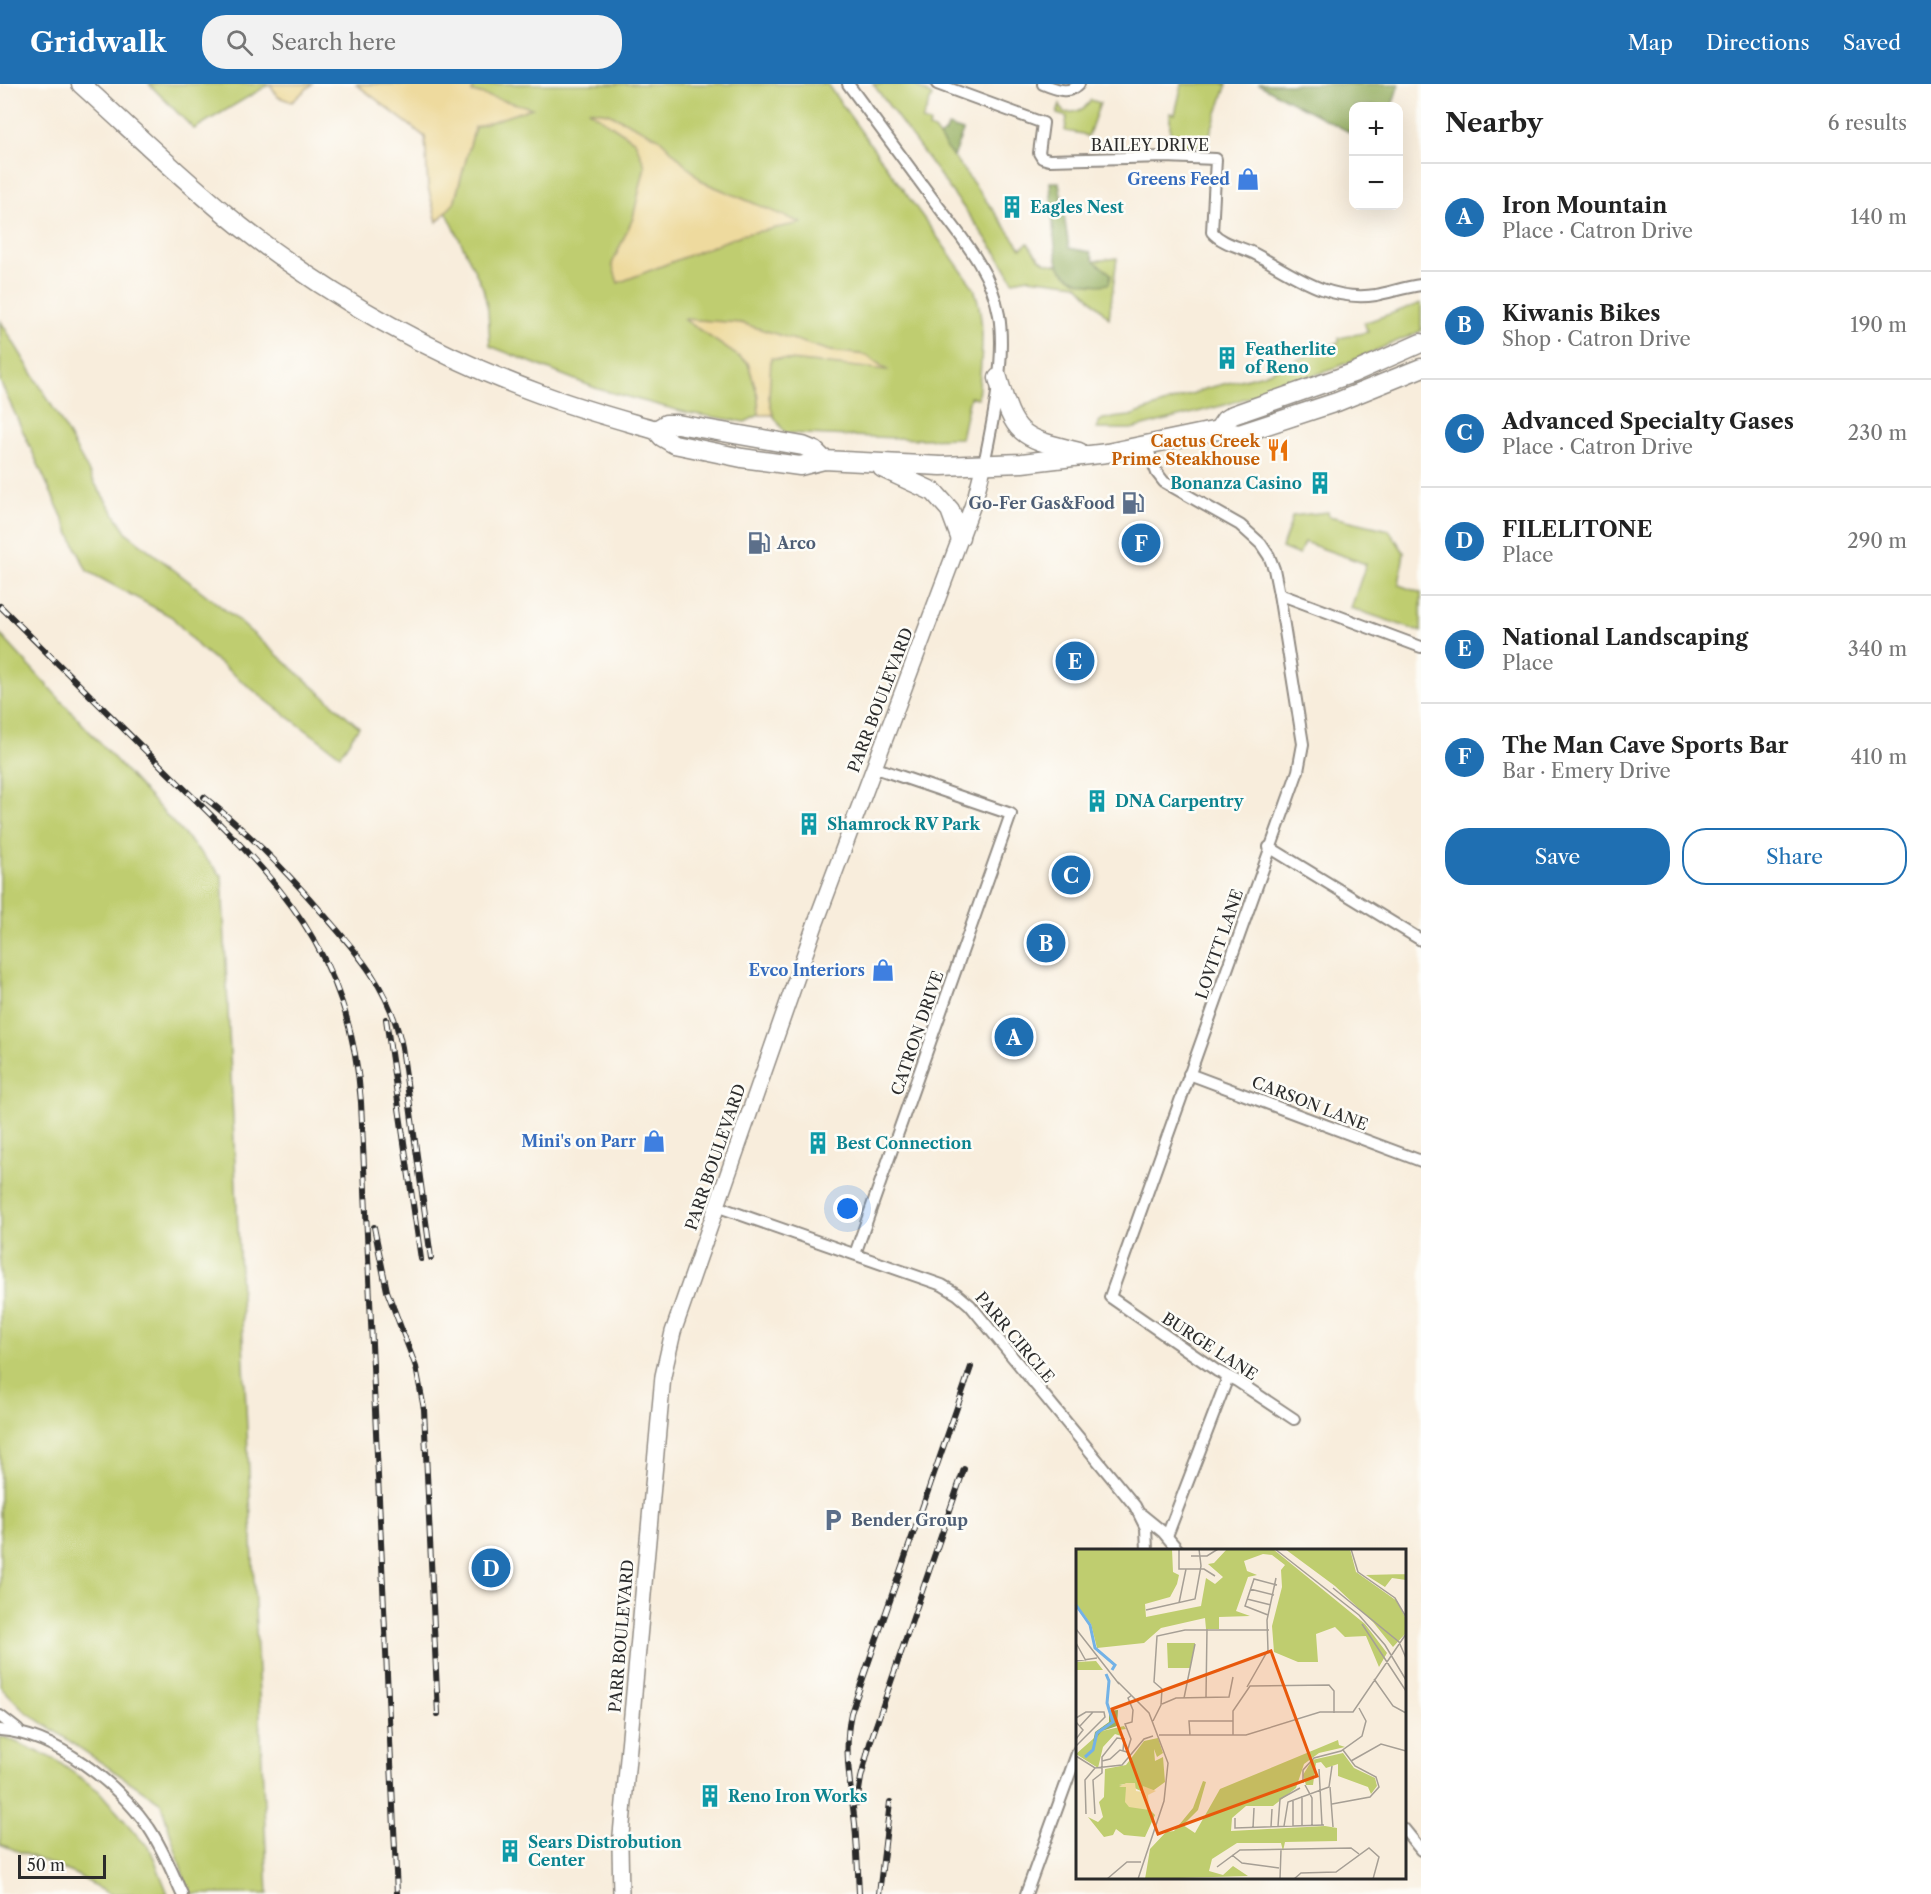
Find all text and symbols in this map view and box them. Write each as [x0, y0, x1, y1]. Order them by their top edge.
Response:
search box [202, 15, 622, 69]
text: Gridwalk [30, 25, 166, 59]
icon: search [223, 26, 256, 59]
text: Search here [271, 29, 396, 56]
text: Map [1628, 30, 1673, 55]
text: Directions [1706, 30, 1810, 55]
text: Saved [1843, 30, 1901, 55]
map controls [1349, 102, 1403, 210]
button: + [1349, 102, 1403, 156]
text: Nearby [1445, 107, 1543, 139]
text: 6 results [1828, 111, 1907, 135]
street label: BAILEY DRIVE [1091, 135, 1209, 155]
button: − [1349, 156, 1403, 210]
shop icon: Greens Feed [1235, 166, 1261, 192]
place label: Greens Feed [1127, 169, 1230, 189]
text: Iron Mountain [1502, 192, 1667, 219]
building icon: Eagles Nest [999, 194, 1025, 220]
place label: Eagles Nest [1030, 197, 1124, 217]
text: A [1457, 205, 1472, 229]
text: 140 m [1850, 205, 1907, 229]
text: Place · Catron Drive [1502, 219, 1693, 243]
text: Kiwanis Bikes [1502, 300, 1661, 327]
text: B [1457, 313, 1472, 337]
text: 190 m [1850, 313, 1907, 337]
text: Shop · Catron Drive [1502, 327, 1691, 351]
place label: Featherlite of Reno [1245, 339, 1337, 377]
building icon: Featherlite of Reno [1214, 345, 1240, 371]
text: Advanced Specialty Gases [1502, 408, 1794, 435]
text: C [1456, 421, 1473, 445]
text: 230 m [1848, 421, 1907, 445]
place label: Cactus Creek Prime Steakhouse [1111, 431, 1260, 469]
text: Place · Catron Drive [1502, 435, 1693, 459]
restaurant icon: Cactus Creek Prime Steakhouse [1265, 437, 1291, 463]
building icon: Bonanza Casino [1307, 470, 1333, 496]
place label: Bonanza Casino [1170, 473, 1302, 493]
fuel station icon: Go-Fer Gas&Food [1120, 490, 1146, 516]
place label: Go-Fer Gas&Food [968, 493, 1115, 513]
text: FILELITONE [1502, 516, 1652, 543]
pin: F [1122, 520, 1160, 566]
text: D [1456, 529, 1473, 553]
text: 290 m [1847, 529, 1907, 553]
fuel station icon: Arco [746, 530, 772, 556]
place label: Arco [776, 533, 816, 553]
text: Place [1502, 543, 1553, 567]
text: National Landscaping [1502, 624, 1748, 651]
street label: PARR BOULEVARD [843, 625, 917, 775]
text: E [1457, 637, 1472, 661]
text: 340 m [1848, 637, 1907, 661]
pin: E [1056, 638, 1094, 684]
text: Place [1502, 651, 1553, 675]
text: The Man Cave Sports Bar [1502, 732, 1789, 759]
text: F [1458, 745, 1471, 769]
text: 410 m [1850, 745, 1907, 769]
text: Bar · Emery Drive [1502, 759, 1671, 783]
building icon: DNA Carpentry [1084, 788, 1110, 814]
place label: DNA Carpentry [1115, 791, 1245, 811]
building icon: Shamrock RV Park [796, 811, 822, 837]
place label: Shamrock RV Park [827, 814, 980, 834]
button: Save [1445, 828, 1670, 885]
button: Share [1682, 828, 1907, 885]
pin: C [1052, 852, 1090, 898]
street label: LOVITT LANE [1191, 886, 1247, 1002]
pin: B [1026, 920, 1066, 966]
shop icon: Evco Interiors [870, 957, 896, 983]
place label: Evco Interiors [748, 960, 865, 980]
street label: CATRON DRIVE [886, 968, 948, 1098]
pin: A [994, 1014, 1034, 1060]
street label: CARSON LANE [1249, 1072, 1371, 1134]
street label: PARR BOULEVARD [681, 1081, 749, 1233]
shop icon: Mini's on Parr [641, 1128, 667, 1154]
building icon: Best Connection [805, 1130, 831, 1156]
place label: Mini's on Parr [521, 1131, 636, 1151]
place label: Best Connection [836, 1133, 972, 1153]
your location [833, 1194, 862, 1223]
street label: PARR CIRCLE [971, 1288, 1059, 1386]
street label: BURGE LANE [1159, 1308, 1261, 1384]
parking icon: Bender Group [820, 1507, 846, 1533]
place label: Bender Group [851, 1510, 968, 1530]
pin: D [472, 1546, 510, 1590]
inset map [1076, 1549, 1406, 1879]
street label: PARR BOULEVARD [604, 1559, 638, 1713]
building icon: Reno Iron Works [697, 1783, 723, 1809]
place label: Reno Iron Works [728, 1786, 868, 1806]
place label: Sears Distrobution Center [528, 1832, 682, 1870]
building icon: Sears Distrobution Center [497, 1838, 523, 1864]
scale bar [18, 1852, 106, 1880]
text: 50 m [27, 1855, 65, 1875]

